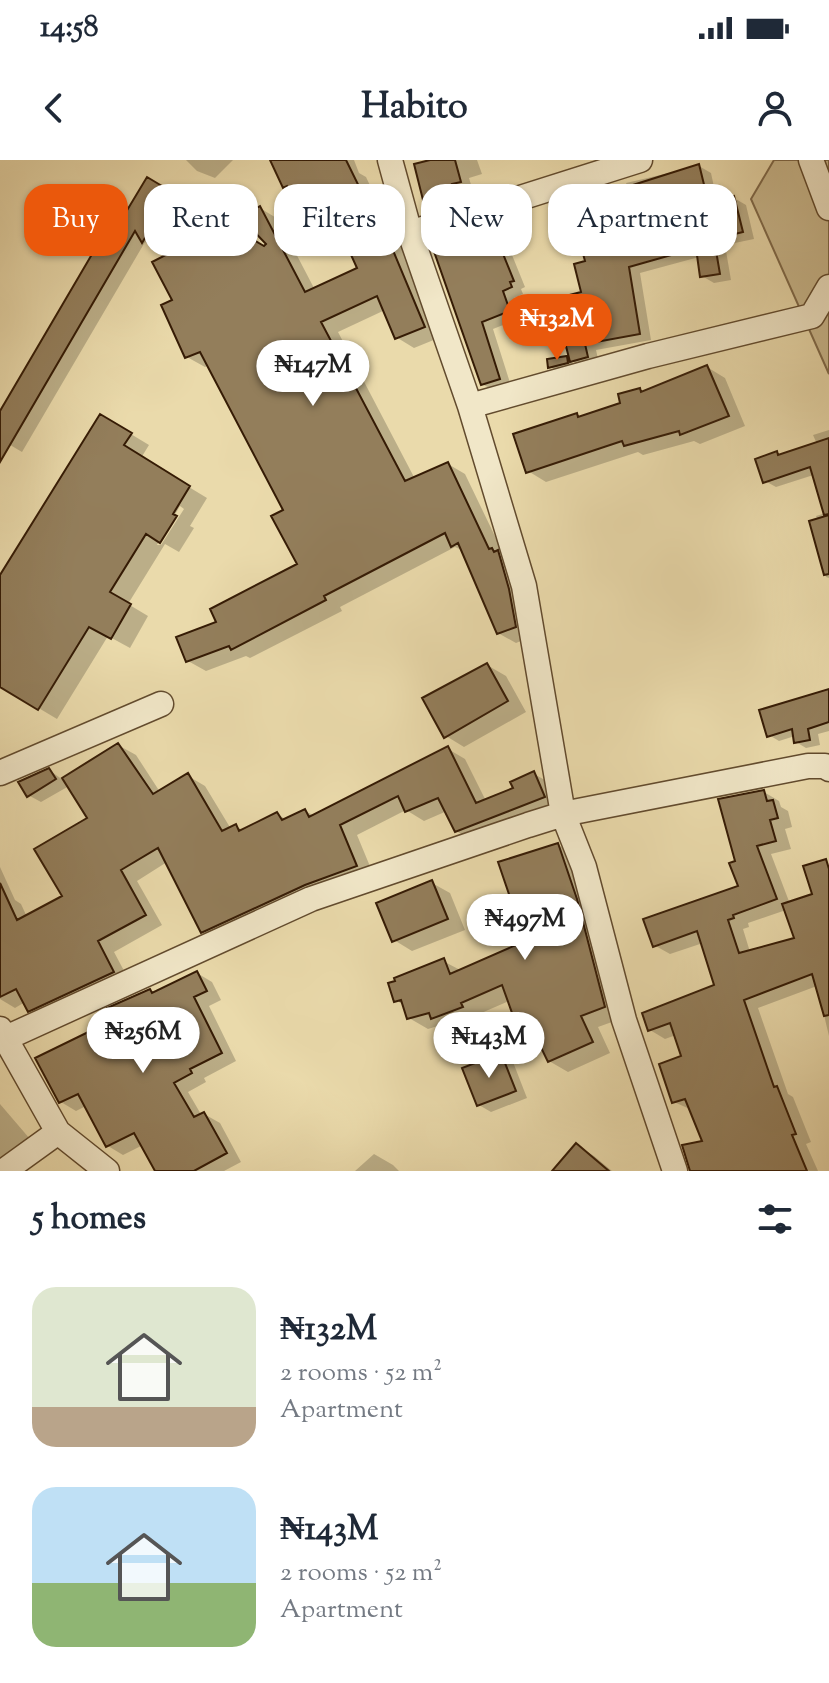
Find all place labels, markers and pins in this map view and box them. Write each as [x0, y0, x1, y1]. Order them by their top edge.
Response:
pin: ₦132M [501, 294, 613, 362]
pin: ₦147M [257, 340, 369, 408]
pin: ₦497M [469, 894, 581, 962]
pin: ₦256M [87, 1007, 199, 1075]
pin: ₦143M [433, 1012, 545, 1080]

